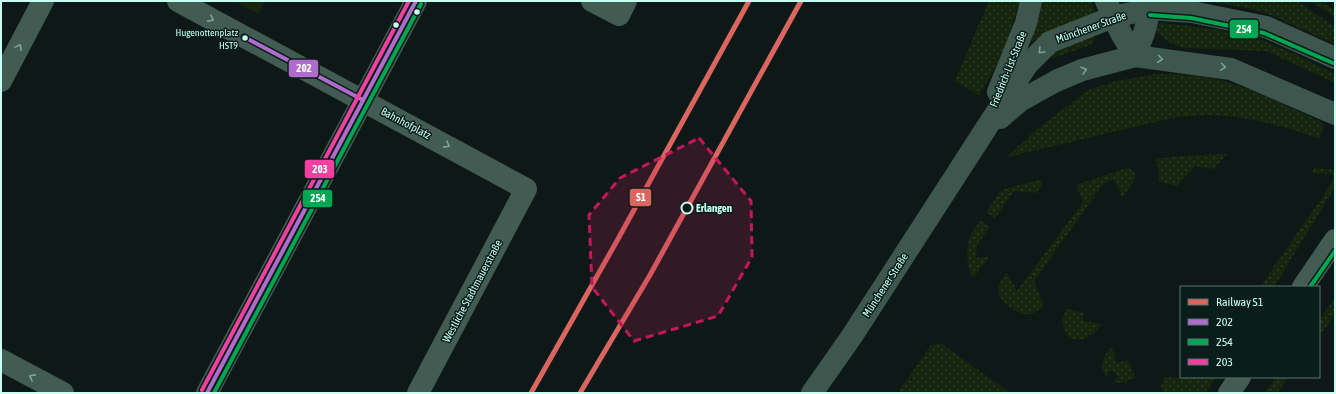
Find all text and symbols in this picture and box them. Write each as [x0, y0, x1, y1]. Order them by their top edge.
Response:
unlabelled marker [412, 7, 422, 17]
street label: Münchener Straße [1054, 9, 1128, 45]
one-way arrow [207, 14, 214, 22]
line badge: 254 [1229, 19, 1259, 39]
unlabelled marker [391, 20, 401, 30]
text: 254 [1236, 23, 1252, 35]
place label: Hugenottenplatz HST9 [176, 27, 238, 51]
street label: Friedrich-List-Straße [987, 29, 1029, 109]
marker: Hugenottenplatz HST9 [240, 33, 250, 43]
one-way arrow [14, 44, 22, 51]
one-way arrow [1038, 46, 1046, 54]
one-way arrow [1157, 54, 1163, 63]
line badge: 202 [288, 59, 319, 78]
text: 202 [296, 62, 312, 74]
one-way arrow [1220, 62, 1227, 71]
one-way arrow [1080, 66, 1087, 75]
street label: Bahnhofplatz [379, 105, 433, 141]
one-way arrow [443, 141, 450, 148]
line badge: 203 [304, 159, 335, 179]
text: 203 [312, 163, 328, 175]
line badge: S1 [629, 188, 652, 207]
line badge: 254 [302, 189, 333, 208]
text: S1 [636, 191, 646, 203]
text: 254 [310, 192, 326, 204]
marker: Erlangen [680, 201, 694, 215]
place label: Erlangen [696, 202, 732, 214]
street label: Westliche Stadtmauerstraße [440, 238, 504, 344]
street label: Münchener Straße [860, 251, 910, 319]
legend [1180, 286, 1320, 378]
text: Railway S1 [1216, 295, 1264, 309]
text: 202 [1216, 315, 1233, 329]
text: 254 [1216, 335, 1233, 349]
text: 203 [1216, 355, 1233, 369]
one-way arrow [29, 374, 36, 381]

